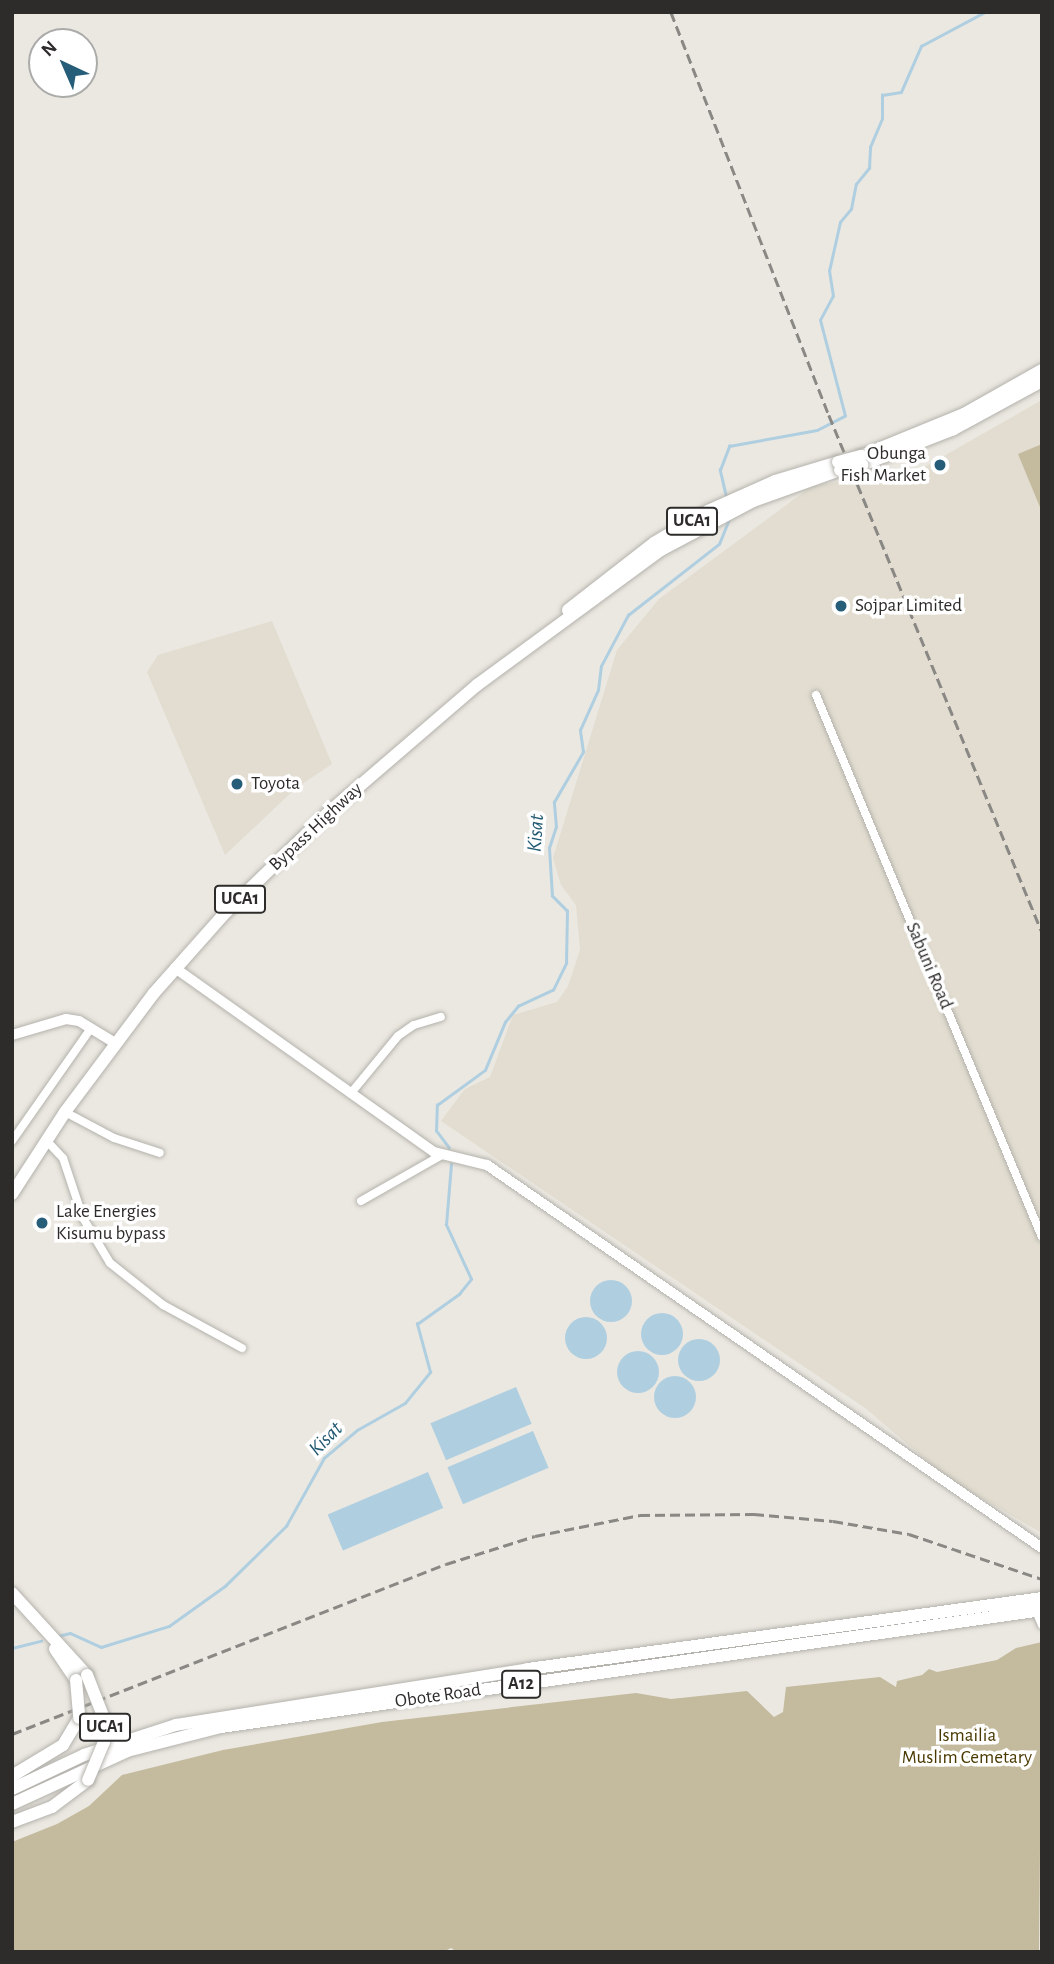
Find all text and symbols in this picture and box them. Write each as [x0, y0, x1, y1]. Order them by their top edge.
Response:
north arrow [28, 28, 98, 98]
text: N [38, 38, 61, 60]
place label: Obunga Fish Market [840, 443, 926, 487]
marker: Obunga Fish Market [932, 457, 948, 473]
road number: UCA1 [666, 506, 718, 536]
place label: Sojpar Limited [855, 595, 962, 617]
marker: Sojpar Limited [833, 598, 849, 614]
place label: Toyota [251, 773, 300, 795]
marker: Toyota [229, 776, 245, 792]
street label: Bypass Highway [265, 778, 367, 876]
water label: Kisat [522, 813, 550, 853]
road number: UCA1 [214, 884, 266, 914]
street label: Sabuni Road [901, 919, 957, 1013]
place label: Lake Energies Kisumu bypass [56, 1201, 166, 1245]
marker: Lake Energies Kisumu bypass [34, 1215, 50, 1231]
water label: Kisat [304, 1417, 348, 1461]
road number: A12 [500, 1670, 542, 1699]
street label: Obote Road [394, 1679, 482, 1713]
road number: UCA1 [79, 1712, 131, 1742]
park label: Ismailia Muslim Cemetary [902, 1725, 1032, 1769]

